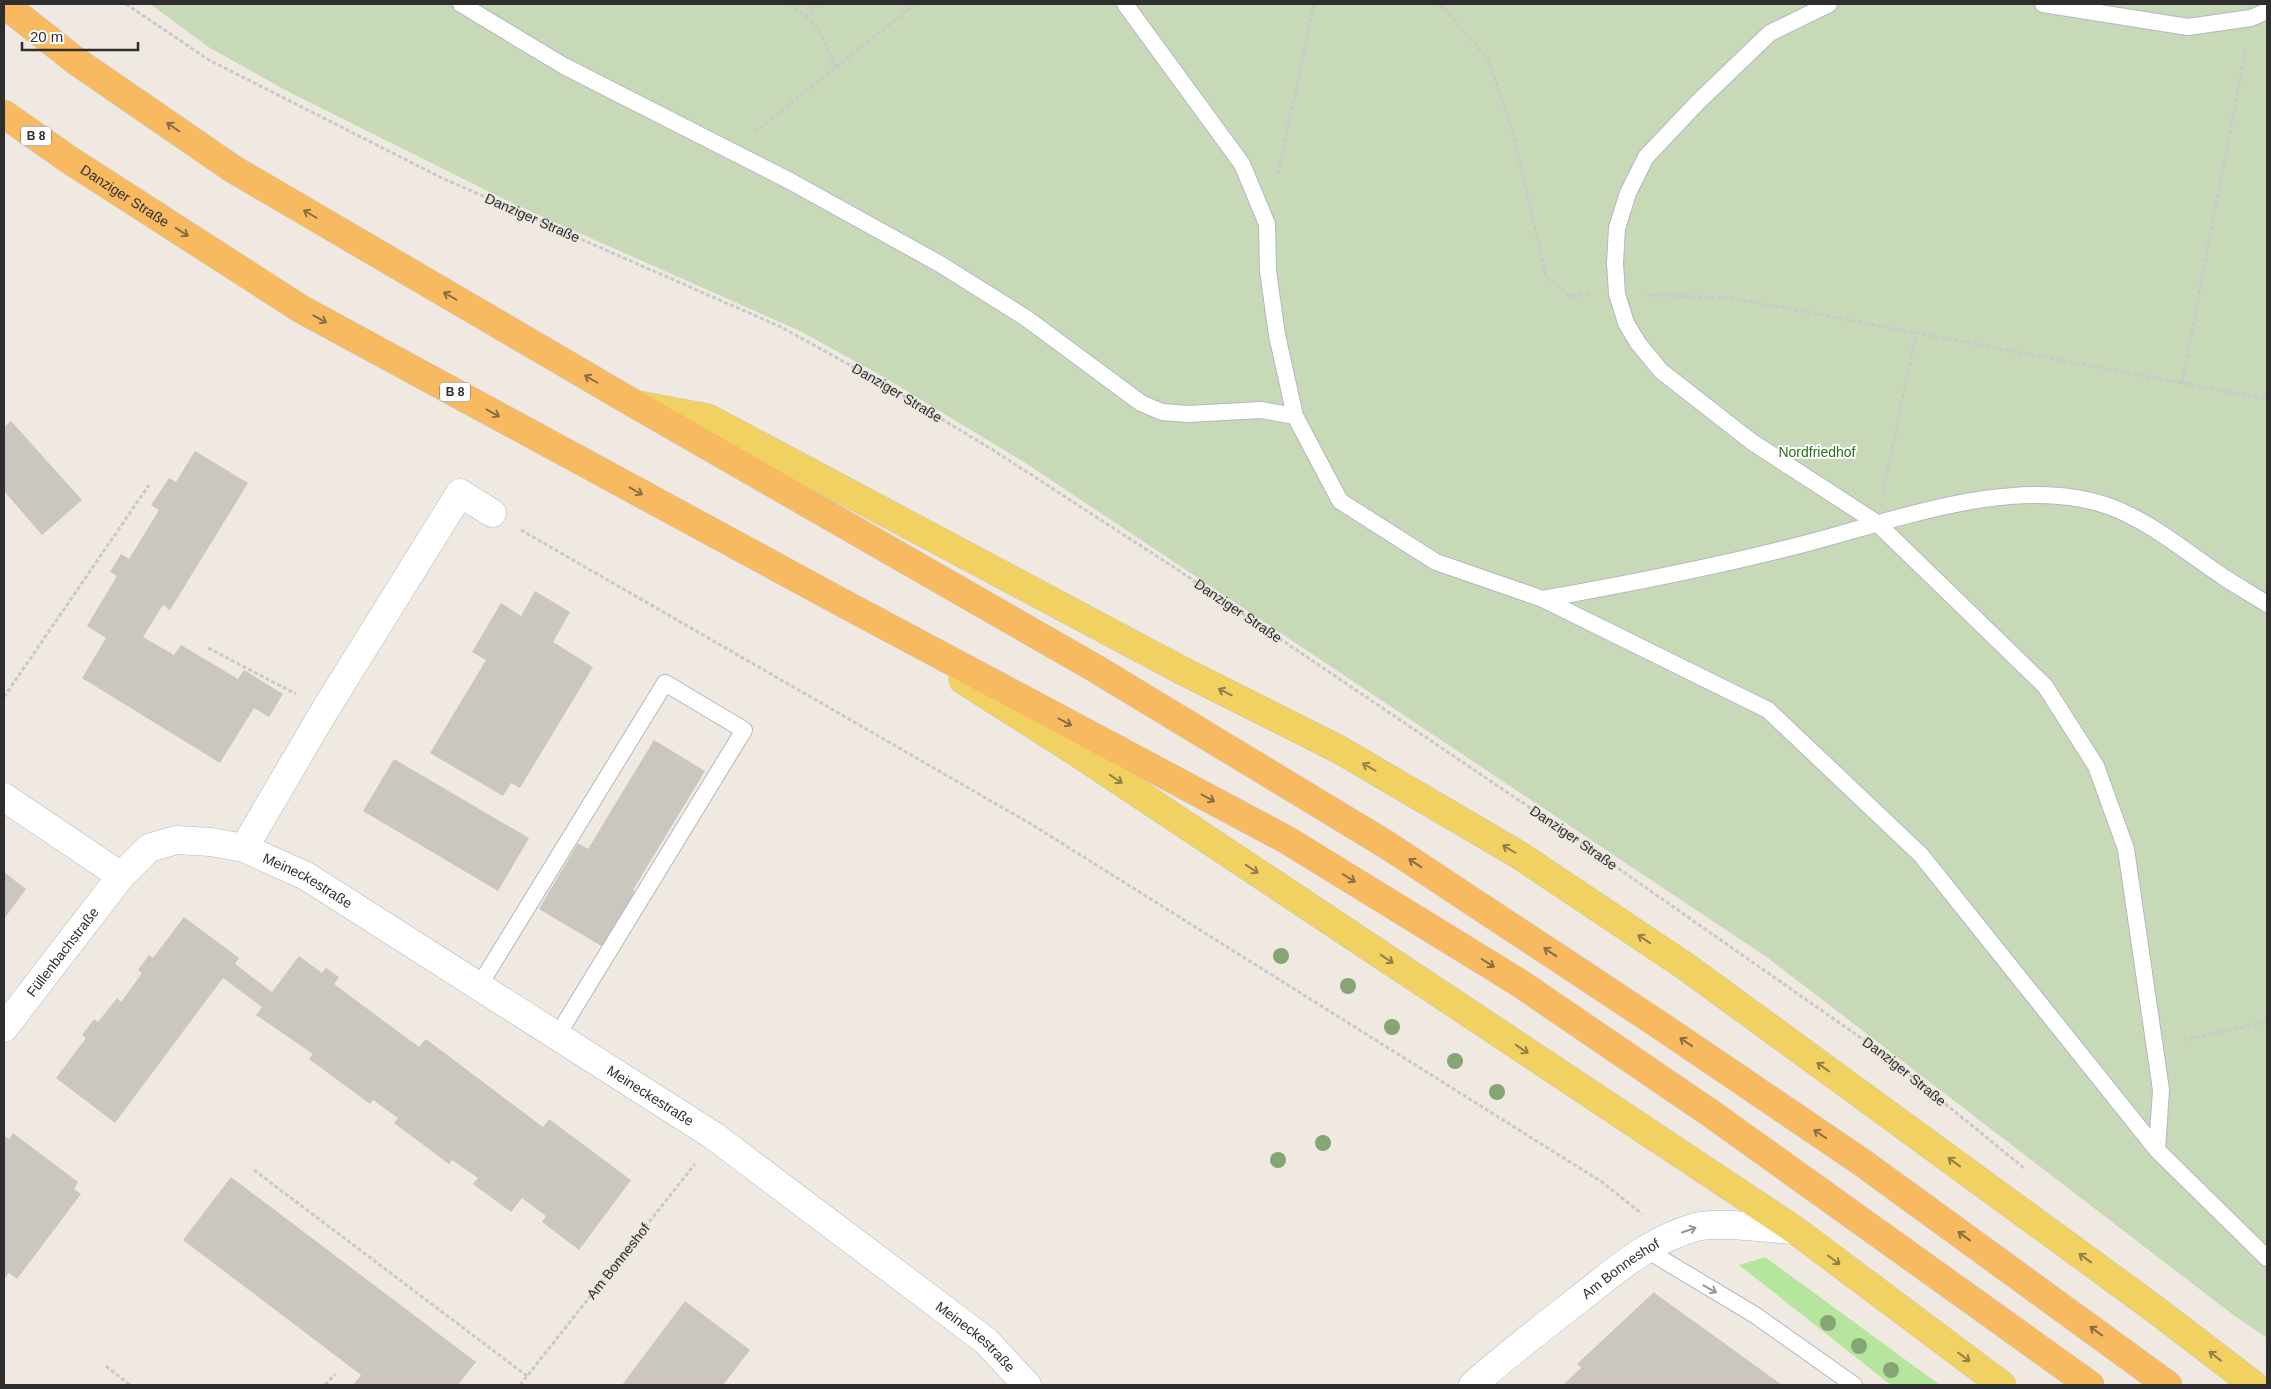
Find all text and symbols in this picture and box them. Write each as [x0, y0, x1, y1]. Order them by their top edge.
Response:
scale bar [22, 20, 139, 52]
text: 20 m [30, 28, 63, 45]
one-way arrow [166, 122, 180, 132]
road number: B 8 [21, 126, 51, 146]
street label: Danziger Straße [78, 161, 172, 230]
street label: Danziger Straße [482, 190, 582, 246]
one-way arrow [304, 209, 318, 219]
one-way arrow [175, 227, 189, 237]
one-way arrow [444, 291, 458, 301]
one-way arrow [312, 314, 327, 324]
street label: Danziger Straße [849, 360, 945, 426]
one-way arrow [584, 373, 598, 383]
road number: B 8 [440, 382, 470, 402]
one-way arrow [485, 409, 500, 418]
park label: Nordfriedhof [1778, 444, 1856, 460]
one-way arrow [628, 487, 643, 496]
street label: Danziger Straße [1192, 576, 1285, 646]
one-way arrow [1218, 687, 1233, 696]
one-way arrow [1057, 718, 1072, 727]
one-way arrow [1362, 762, 1376, 772]
one-way arrow [1109, 774, 1123, 784]
one-way arrow [1201, 793, 1216, 803]
street label: Danziger Straße [1527, 802, 1620, 873]
one-way arrow [1502, 844, 1517, 854]
street label: Meineckestraße [260, 850, 355, 911]
one-way arrow [1408, 858, 1422, 868]
one-way arrow [1244, 864, 1258, 874]
one-way arrow [1342, 874, 1356, 884]
street label: Füllenbachstraße [23, 904, 102, 1000]
one-way arrow [1638, 934, 1652, 944]
one-way arrow [1544, 947, 1558, 957]
one-way arrow [1380, 954, 1394, 964]
one-way arrow [1480, 959, 1494, 969]
street label: Danziger Straße [1860, 1034, 1950, 1109]
one-way arrow [1679, 1037, 1693, 1047]
one-way arrow [1515, 1044, 1529, 1054]
one-way arrow [1817, 1061, 1830, 1072]
street label: Meineckestraße [604, 1062, 697, 1129]
one-way arrow [1813, 1129, 1827, 1139]
one-way arrow [1948, 1157, 1961, 1168]
street label: Am Bonneshof [583, 1220, 653, 1302]
one-way arrow [1681, 1224, 1697, 1234]
one-way arrow [1958, 1231, 1971, 1242]
street label: Am Bonneshof [1578, 1235, 1662, 1302]
one-way arrow [2078, 1253, 2092, 1263]
one-way arrow [1827, 1254, 1840, 1265]
one-way arrow [1702, 1284, 1717, 1294]
street label: Meineckestraße [933, 1298, 1019, 1375]
one-way arrow [2090, 1326, 2103, 1337]
one-way arrow [2209, 1350, 2222, 1361]
one-way arrow [1957, 1352, 1971, 1362]

